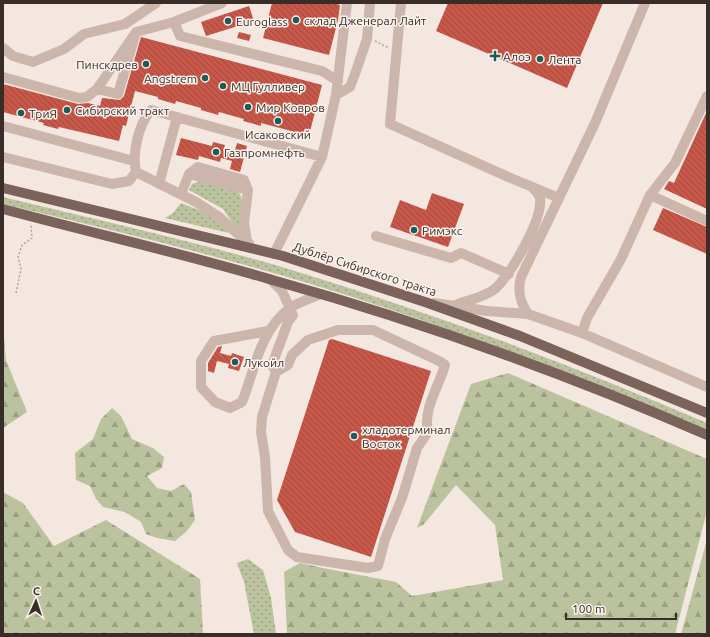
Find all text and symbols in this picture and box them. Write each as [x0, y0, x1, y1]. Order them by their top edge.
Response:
place label: склад Дженерал Лайт [304, 14, 427, 27]
place label: Euroglass [236, 15, 288, 28]
marker: склад Дженерал Лайт [291, 15, 301, 25]
marker: Euroglass [223, 16, 233, 26]
place label: Алоэ [503, 50, 531, 63]
marker: Алоэ [490, 51, 500, 61]
place label: Лента [548, 53, 581, 66]
marker: Лента [535, 54, 545, 64]
place label: Пинскдрев [76, 58, 138, 71]
marker: Пинскдрев [141, 59, 151, 69]
place label: Angstrem [144, 72, 197, 85]
marker: Angstrem [200, 73, 210, 83]
place label: МЦ Гулливер [231, 80, 305, 93]
marker: МЦ Гулливер [218, 81, 228, 91]
place label: Мир Ковров [256, 101, 325, 114]
marker: Мир Ковров [243, 102, 253, 112]
place label: Сибирский тракт [75, 104, 170, 117]
marker: Сибирский тракт [62, 105, 72, 115]
place label: ТриЯ [29, 107, 57, 120]
marker: ТриЯ [16, 108, 26, 118]
marker: Исаковский [273, 116, 283, 126]
place label: Исаковский [245, 128, 311, 141]
place label: Газпромнефть [224, 146, 305, 159]
marker: Газпромнефть [211, 147, 221, 157]
place label: Римэкс [422, 224, 463, 237]
marker: Римэкс [409, 225, 419, 235]
street label: Дублёр Сибирского тракта [292, 240, 438, 298]
place label: Лукойл [243, 356, 284, 369]
marker: Лукойл [230, 357, 240, 367]
place label: хладотерминал Восток [362, 423, 451, 450]
marker: хладотерминал Восток [349, 431, 359, 441]
north arrow [16, 581, 56, 621]
text: С [33, 585, 40, 597]
scale bar [566, 595, 676, 621]
text: 100 m [572, 602, 605, 615]

